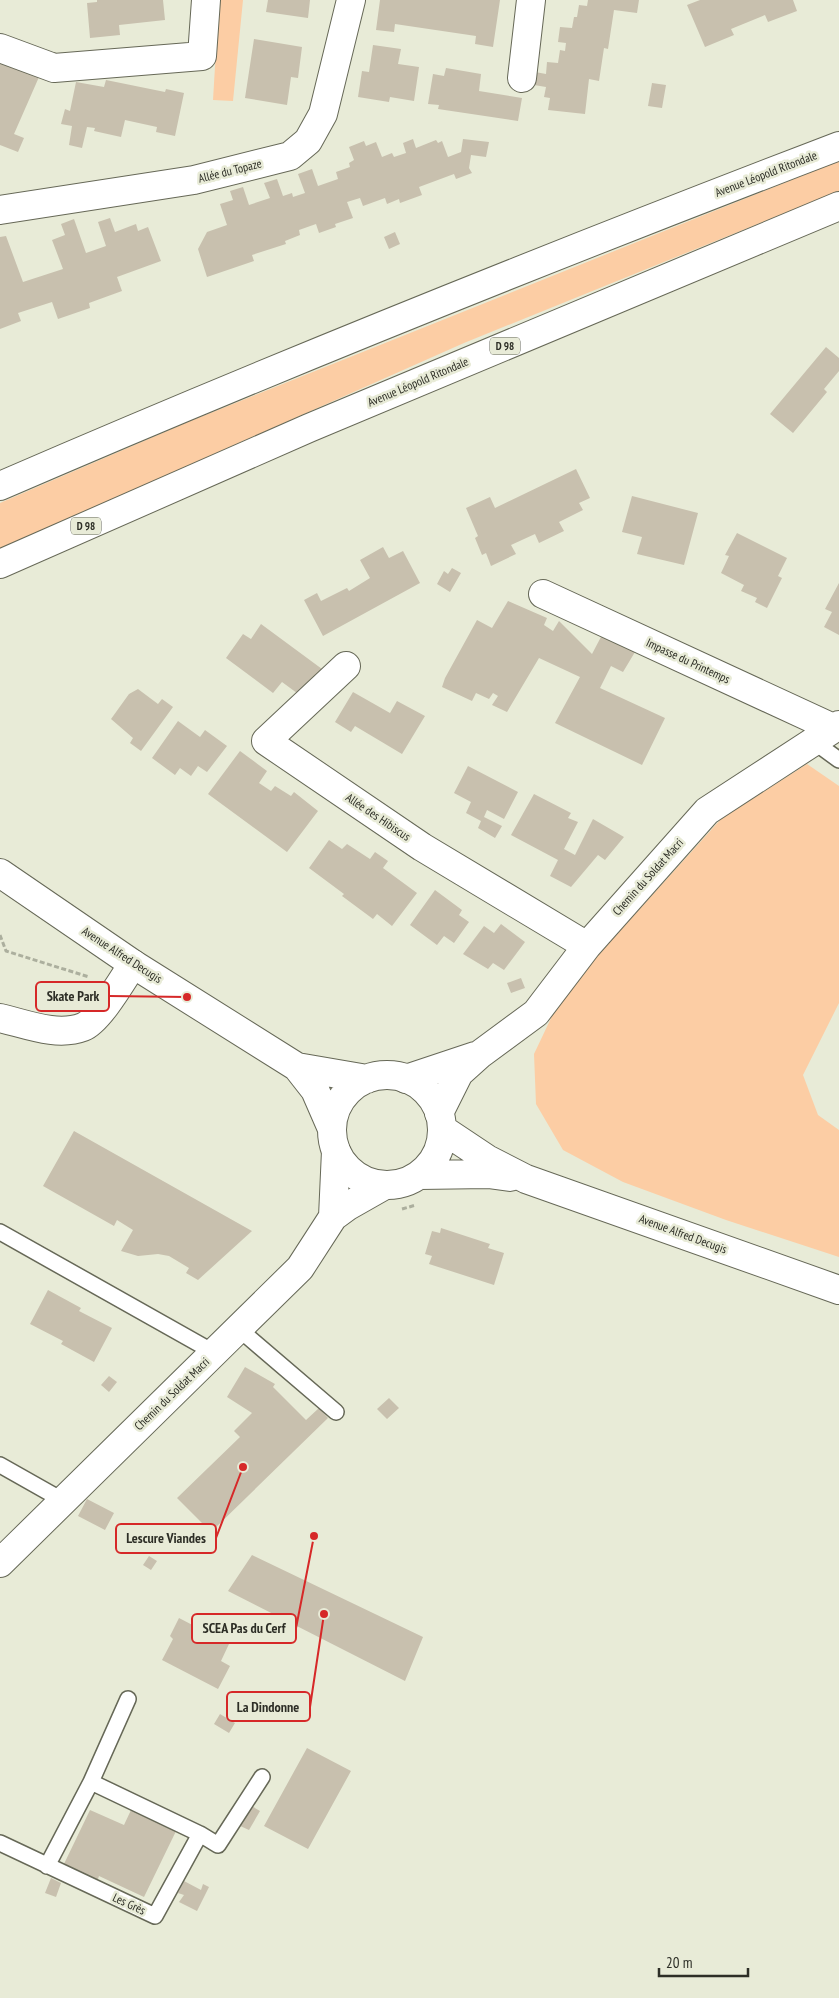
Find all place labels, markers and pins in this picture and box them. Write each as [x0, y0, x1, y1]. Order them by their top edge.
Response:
callout: Skate Park [36, 982, 109, 1011]
callout: Lescure Viandes [116, 1524, 216, 1553]
callout: SCEA Pas du Cerf [192, 1614, 296, 1643]
callout: La Dindonne [227, 1692, 310, 1721]

